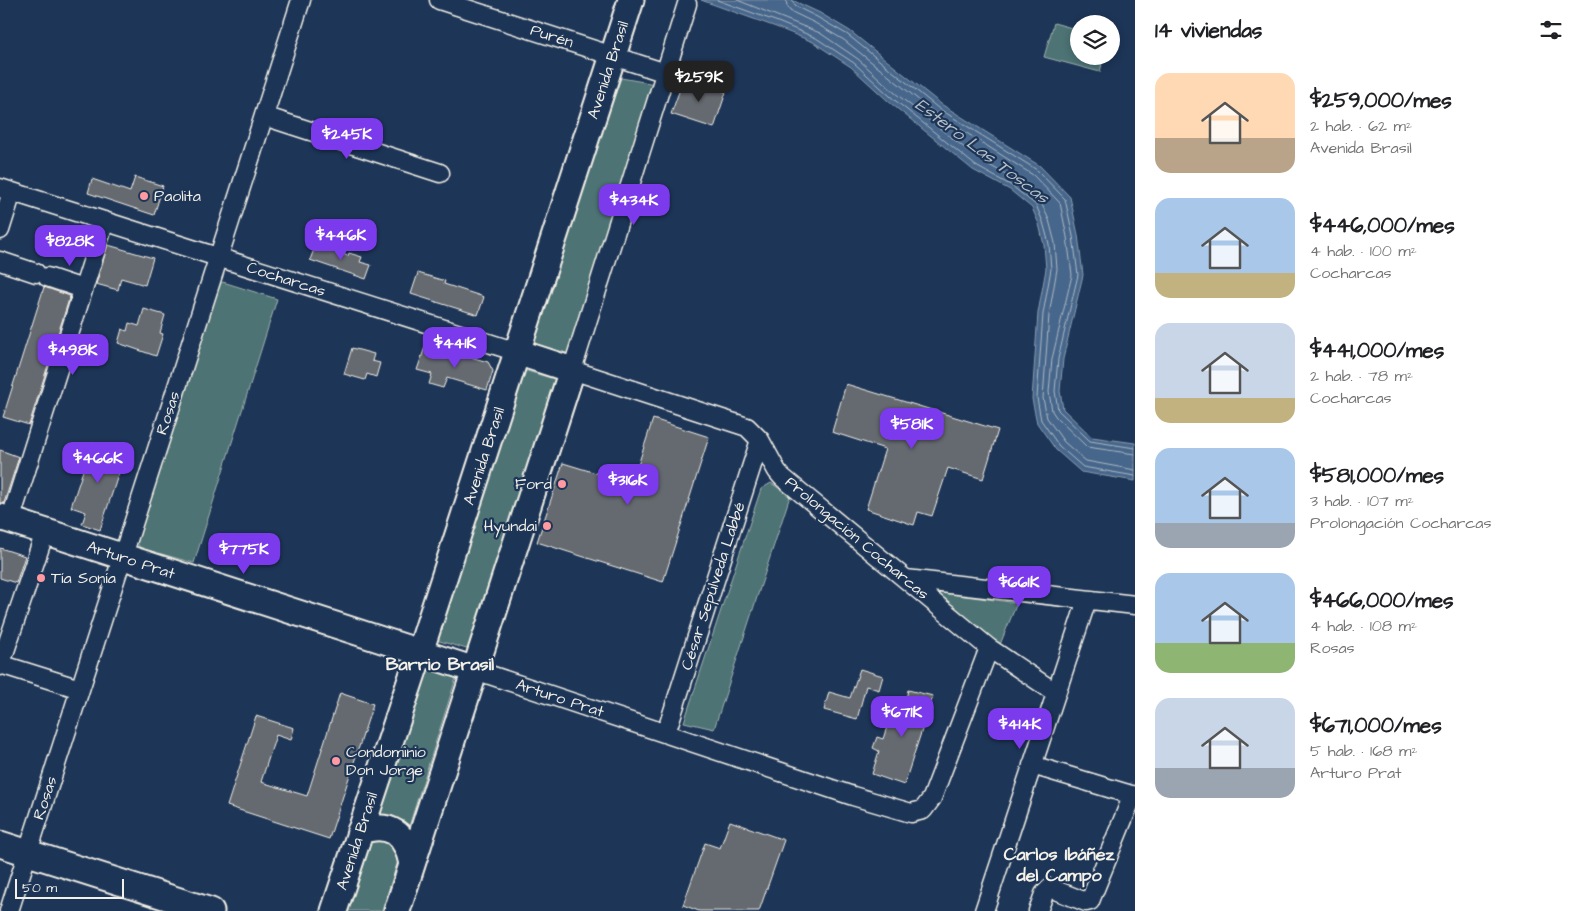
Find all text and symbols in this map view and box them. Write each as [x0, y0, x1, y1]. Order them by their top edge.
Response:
map controls [1070, 15, 1120, 65]
button: layers [1070, 15, 1120, 65]
text: 14 viviendas [1155, 16, 1262, 45]
icon: filters [1537, 16, 1565, 44]
street label: Avenida Brasil [582, 18, 634, 122]
street label: Purén [528, 19, 576, 53]
pin: $259K [664, 61, 734, 103]
text: $259K [675, 66, 723, 88]
text: $259,000/mes [1310, 86, 1452, 115]
water label: Estero Las Toscas [910, 92, 1055, 210]
icon: home [1195, 93, 1255, 153]
text: 2 hab. · 62 m² [1310, 115, 1412, 137]
pin: $245K [312, 118, 382, 160]
text: $245K [322, 123, 372, 145]
text: Avenida Brasil [1310, 137, 1412, 159]
pin: $434K [599, 184, 669, 226]
place label: Paolita [154, 185, 201, 207]
text: $434K [610, 189, 658, 211]
marker: Paolita [138, 190, 150, 202]
text: $446,000/mes [1310, 211, 1455, 240]
pin: $446K [306, 218, 376, 261]
icon: home [1195, 218, 1255, 278]
pin: $828K [35, 224, 105, 267]
text: $446K [316, 224, 366, 246]
text: $828K [46, 230, 94, 252]
text: 4 hab. · 100 m² [1310, 240, 1417, 262]
street label: Cocharcas [244, 256, 328, 302]
text: Cocharcas [1310, 262, 1392, 284]
pin: $441K [420, 326, 490, 369]
text: $441K [434, 332, 476, 354]
pin: $498K [38, 334, 108, 376]
text: $441,000/mes [1310, 336, 1444, 365]
text: $498K [49, 339, 97, 361]
icon: home [1195, 343, 1255, 403]
text: 2 hab. · 78 m² [1310, 365, 1413, 387]
text: Cocharcas [1310, 387, 1392, 409]
street label: Rosas [151, 388, 185, 438]
street label: Avenida Brasil [458, 404, 510, 508]
pin: $581K [877, 408, 947, 450]
text: $581K [891, 413, 933, 435]
pin: $466K [63, 442, 133, 484]
text: $466K [73, 447, 123, 469]
text: $581,000/mes [1310, 461, 1444, 490]
pin: $316K [593, 464, 663, 506]
icon: home [1195, 468, 1255, 528]
text: $316K [609, 469, 647, 491]
street label: Prolongación Cocharcas [780, 471, 934, 606]
place label: Ford [515, 473, 552, 495]
marker: Ford [556, 478, 568, 490]
text: 3 hab. · 107 m² [1310, 490, 1414, 512]
street label: César Sepúlveda Labbé [675, 499, 751, 673]
text: Prolongación Cocharcas [1310, 512, 1492, 534]
place label: Hyundai [484, 515, 538, 538]
marker: Hyundai [541, 520, 553, 532]
pin: $775K [209, 532, 279, 575]
street label: Arturo Prat [84, 535, 178, 585]
text: $775K [219, 538, 269, 560]
pin: $661K [984, 566, 1054, 608]
place label: Tía Sonía [51, 567, 116, 589]
text: $661K [999, 571, 1039, 593]
marker: Tía Sonía [35, 572, 47, 584]
text: $466,000/mes [1310, 586, 1454, 615]
icon: home [1195, 593, 1255, 653]
text: 4 hab. · 108 m² [1310, 615, 1417, 637]
text: Rosas [1310, 637, 1355, 659]
district label: Barrio Brasil [386, 652, 494, 677]
street label: Arturo Prat [513, 673, 607, 723]
pin: $671K [867, 696, 937, 738]
text: $671K [882, 701, 922, 723]
pin: $414K [985, 708, 1055, 750]
text: $671,000/mes [1310, 711, 1442, 740]
text: $414K [999, 713, 1041, 735]
icon: home [1195, 718, 1255, 778]
text: 5 hab. · 168 m² [1310, 740, 1417, 762]
place label: Condominio Don Jorge [346, 741, 426, 782]
marker: Condominio Don Jorge [330, 755, 342, 767]
text: Arturo Prat [1310, 762, 1402, 784]
street label: Rosas [28, 773, 62, 823]
street label: Avenida Brasil [331, 789, 383, 893]
district label: Carlos Ibáñez del Campo [1004, 842, 1115, 888]
scale bar [15, 876, 124, 899]
text: 50 m [22, 878, 57, 898]

